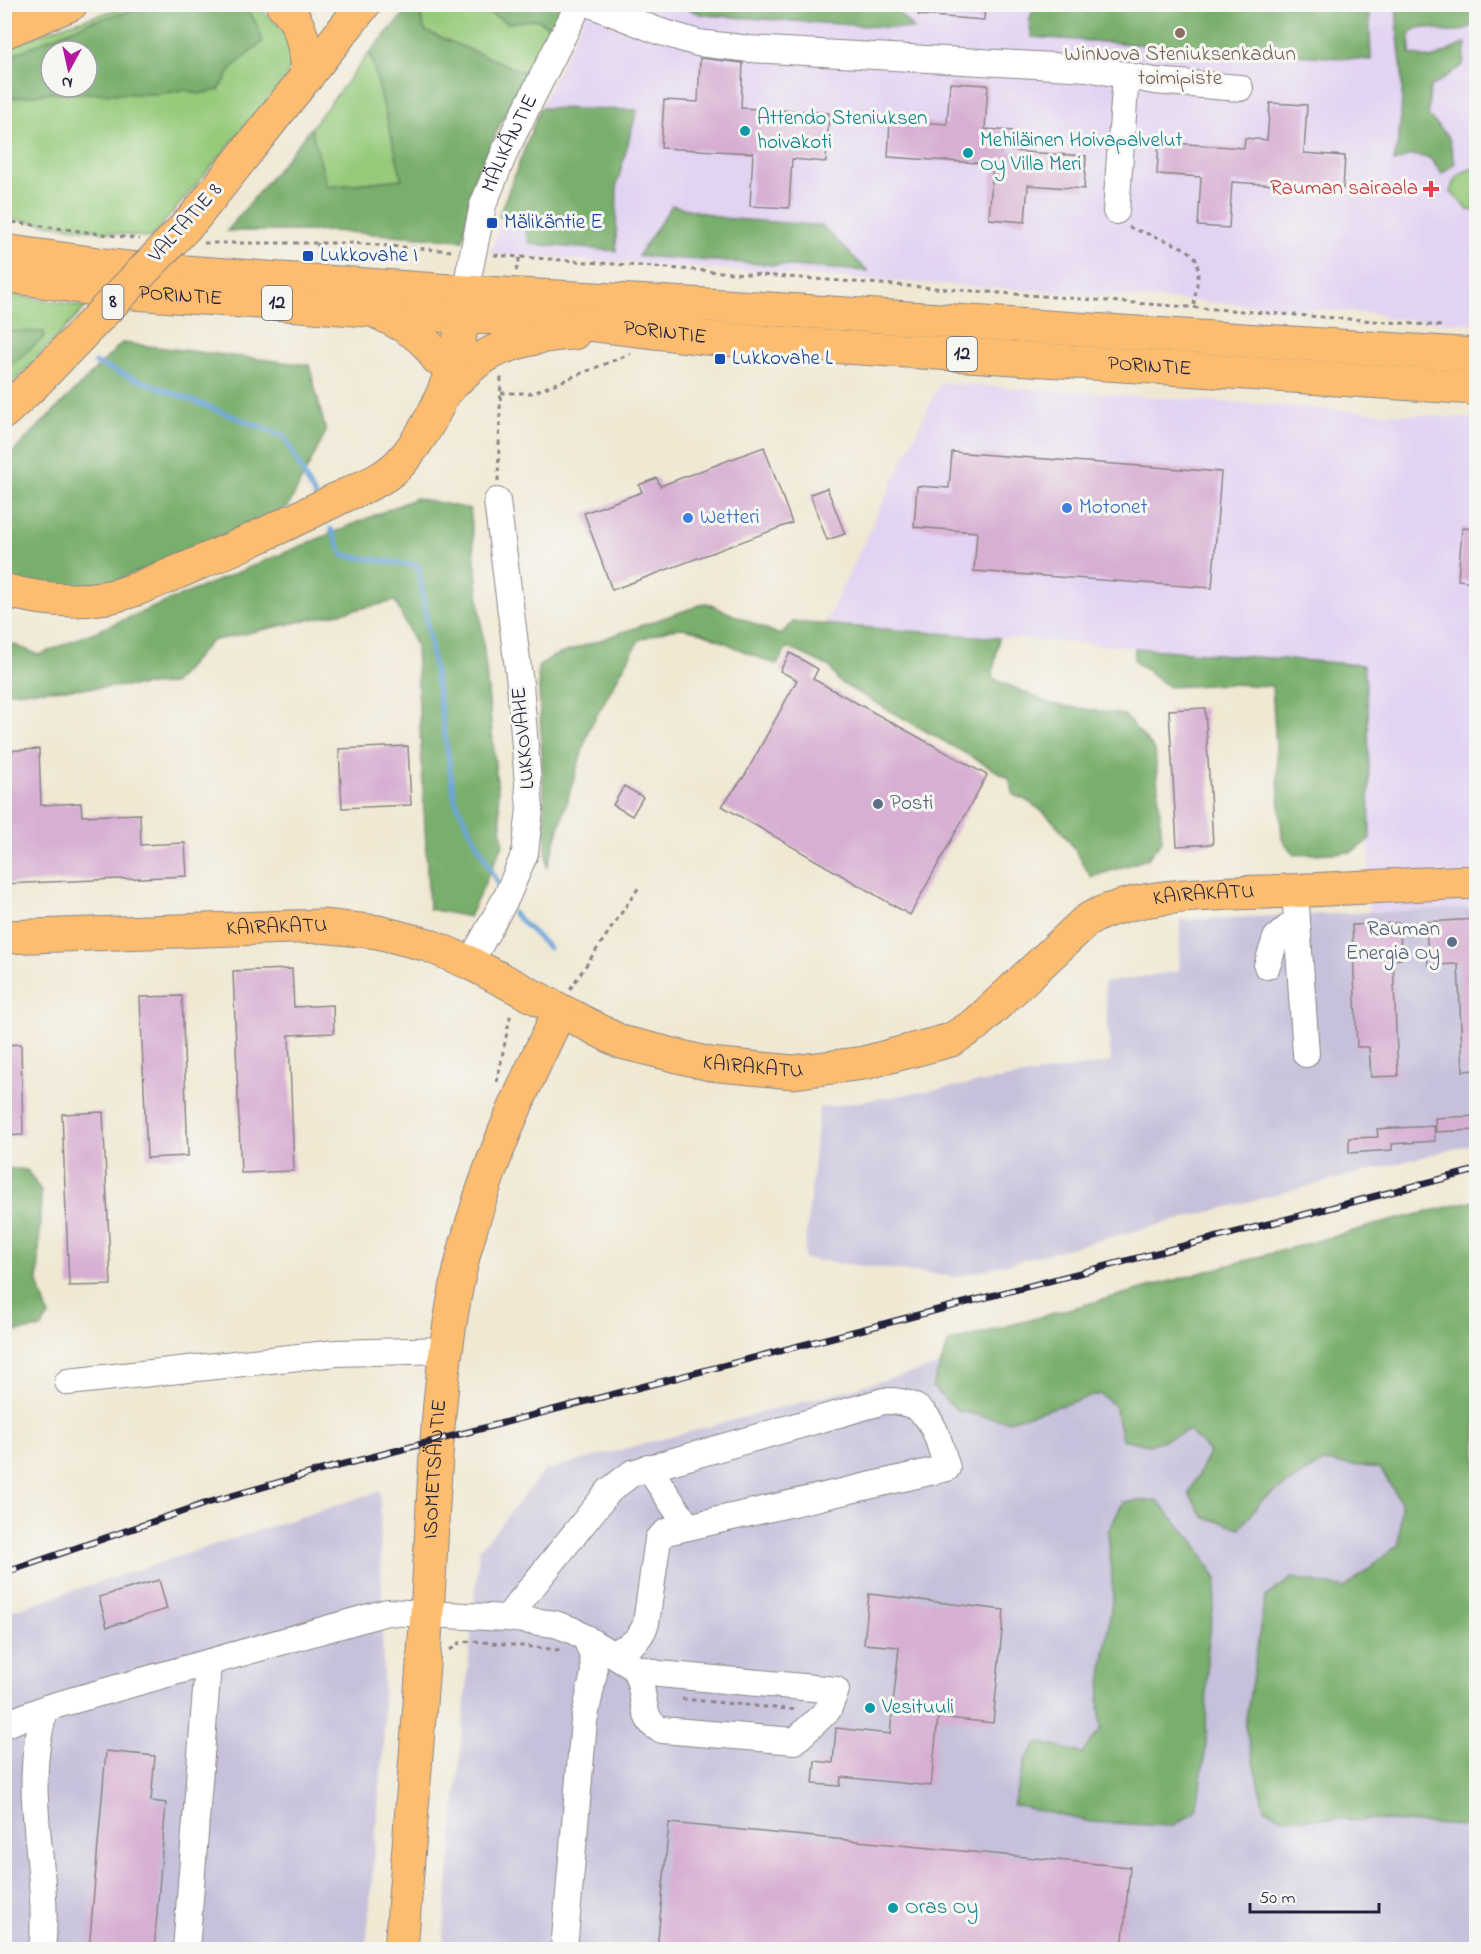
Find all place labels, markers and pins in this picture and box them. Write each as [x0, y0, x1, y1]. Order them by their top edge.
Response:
marker: WinNova Steniuksenkadun toimipiste [1173, 26, 1187, 40]
place label: WinNova Steniuksenkadun toimipiste [1064, 40, 1296, 94]
place label: Attendo Steniuksen hoivakoti [757, 104, 927, 158]
marker: Attendo Steniuksen hoivakoti [738, 124, 752, 138]
place label: Mehiläinen Hoivapalvelut Oy Villa Meri [980, 126, 1183, 182]
marker: Mehiläinen Hoivapalvelut Oy Villa Meri [961, 146, 975, 160]
place label: Rauman sairaala [1270, 174, 1418, 204]
marker: Rauman sairaala [1422, 180, 1440, 198]
place label: Mälikäntie E [504, 208, 603, 238]
marker: Mälikäntie E [485, 216, 499, 230]
place label: Lukkovahe I [320, 241, 418, 271]
marker: Lukkovahe I [301, 249, 315, 263]
place label: Lukkovahe L [732, 344, 833, 374]
marker: Lukkovahe L [713, 352, 727, 366]
place label: Motonet [1079, 493, 1147, 523]
marker: Motonet [1060, 501, 1074, 515]
place label: Wetteri [700, 503, 760, 533]
marker: Wetteri [681, 511, 695, 525]
place label: Posti [890, 789, 933, 819]
marker: Posti [871, 797, 885, 811]
place label: Rauman Energia Oy [1346, 915, 1440, 971]
marker: Rauman Energia Oy [1445, 935, 1459, 949]
place label: Vesituuli [881, 1693, 954, 1723]
marker: Vesituuli [863, 1701, 877, 1715]
place label: Oras Oy [905, 1893, 978, 1925]
marker: Oras Oy [886, 1901, 900, 1915]

